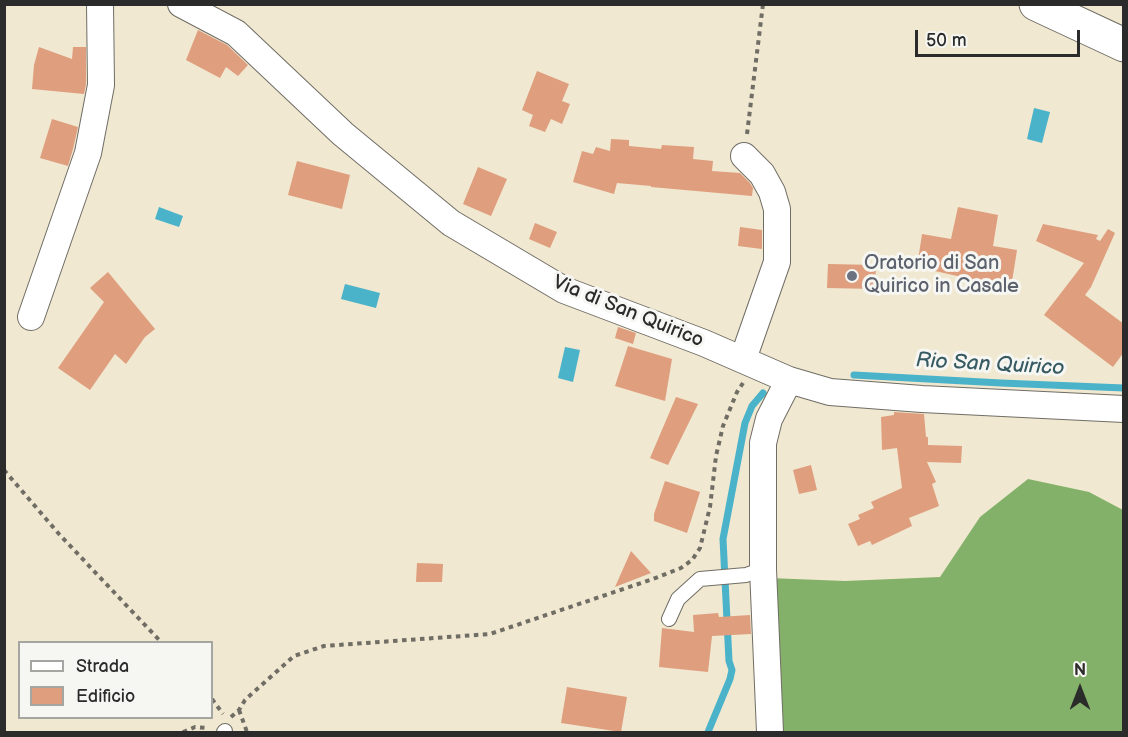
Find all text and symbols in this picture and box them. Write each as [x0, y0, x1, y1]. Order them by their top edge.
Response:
scale bar [918, 18, 1083, 56]
text: 50 m [926, 30, 967, 51]
place label: Oratorio di San Quirico in Casale [864, 252, 1019, 299]
marker: Oratorio di San Quirico in Casale [845, 269, 859, 283]
street label: Via di San Quirico [549, 271, 707, 353]
water label: Rio San Quirico [915, 349, 1065, 381]
legend [18, 641, 213, 719]
text: Strada [76, 656, 129, 677]
north arrow [1050, 659, 1110, 719]
text: N [1074, 661, 1086, 680]
text: Edificio [76, 686, 135, 707]

